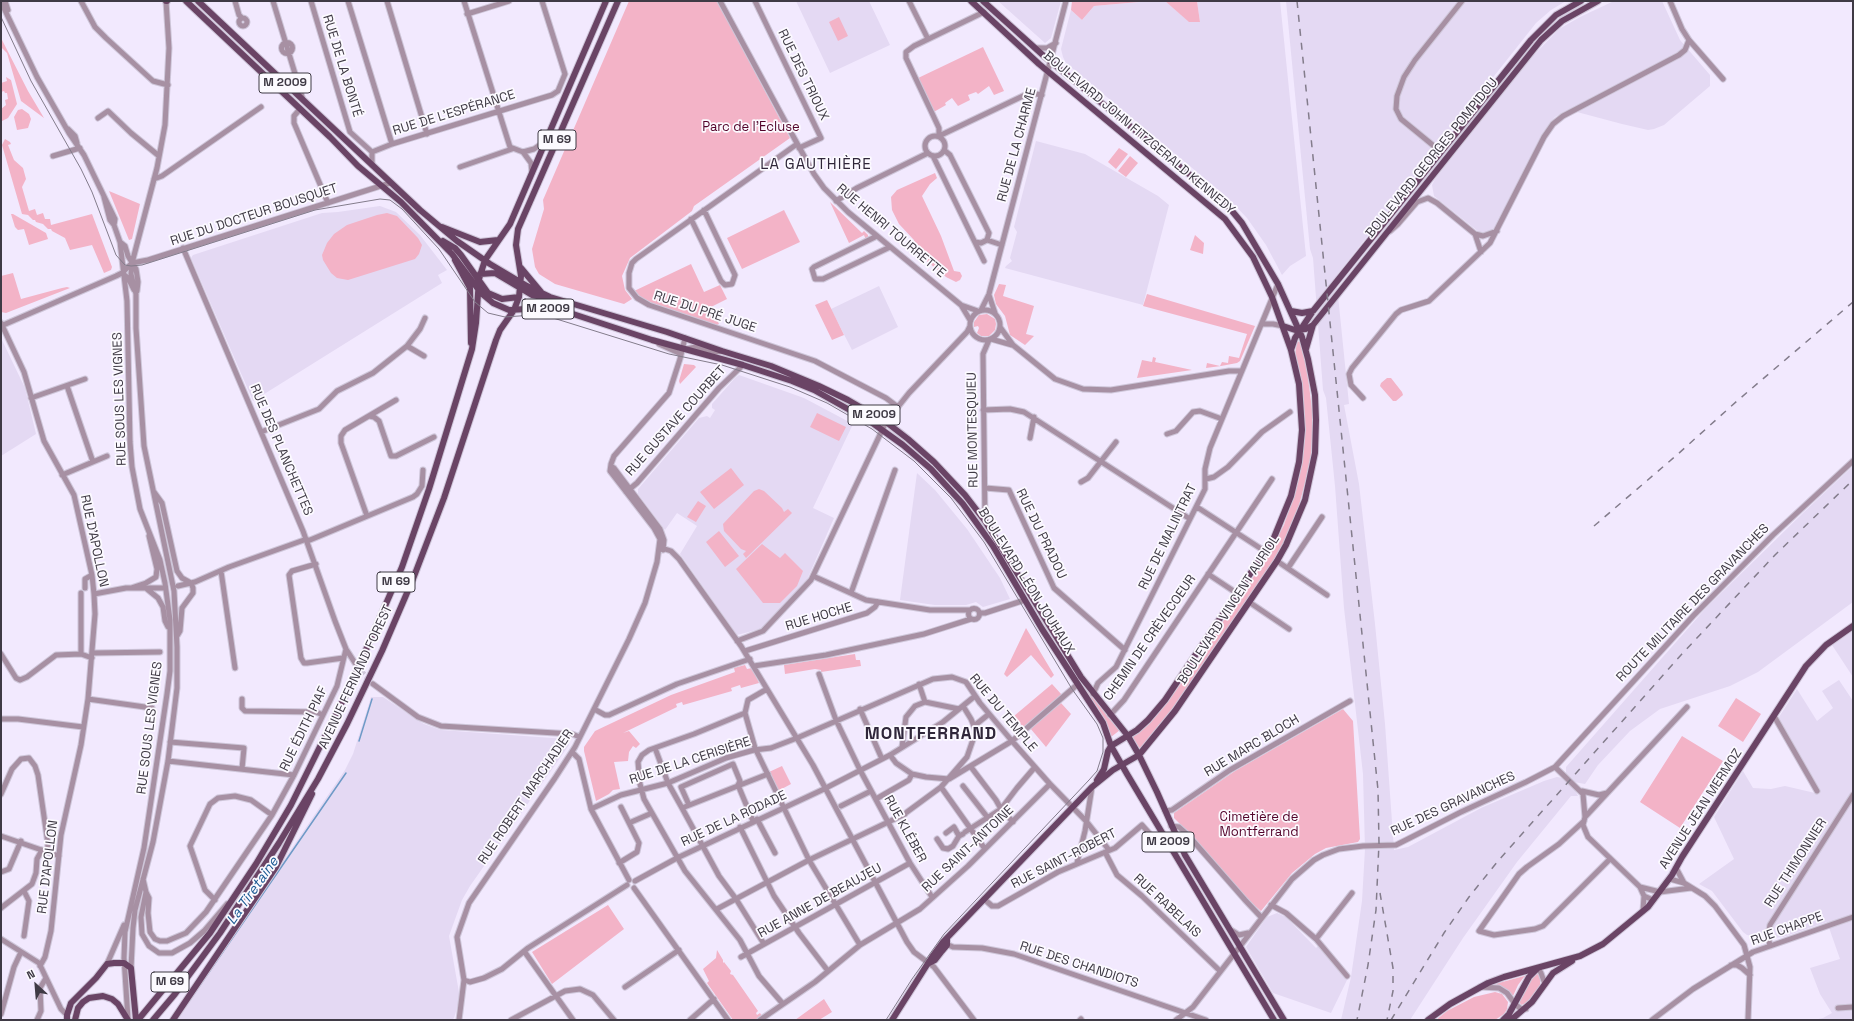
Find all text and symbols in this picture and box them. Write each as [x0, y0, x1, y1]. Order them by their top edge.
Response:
street label: RUE DE LA BONTÉ [319, 13, 365, 119]
street label: RUE DES TRIOUX [774, 27, 832, 123]
street label: BOULEVARD JOHN FITZGERALD KENNEDY [1040, 48, 1238, 218]
road number: M 2009 [259, 73, 311, 93]
street label: BOULEVARD GEORGES POMPIDOU [1363, 75, 1501, 241]
street label: RUE DE LA CHARME [994, 86, 1040, 204]
street label: RUE DE L'ESPÉRANCE [391, 87, 517, 139]
park label: Parc de l'Ecluse [702, 119, 800, 135]
road number: M 69 [538, 130, 576, 150]
district label: LA GAUTHIÈRE [760, 156, 872, 174]
street label: RUE DU DOCTEUR BOUSQUET [168, 181, 340, 249]
street label: RUE HENRI TOURRETTE [833, 181, 949, 281]
street label: RUE DU PRÉ JUGE [652, 288, 758, 336]
road number: M 2009 [522, 299, 574, 319]
street label: RUE SOUS LES VIGNES [110, 332, 130, 466]
street label: RUE GUSTAVE COURBET [622, 363, 730, 479]
street label: RUE MONTESQUIEU [964, 372, 982, 488]
street label: RUE DES PLANCHETTES [246, 382, 316, 518]
road number: M 2009 [848, 405, 900, 425]
street label: RUE DE MALINTRAT [1136, 482, 1200, 592]
street label: RUE DU PRADOU [1012, 486, 1070, 582]
street label: RUE D'APOLLON [77, 493, 111, 589]
street label: BOULEVARD LÉON JOUHAUX [974, 505, 1078, 657]
street label: ROUTE MILITAIRE DES GRAVANCHES [1613, 521, 1773, 685]
street label: BOULEVARD VINCENT AURIOL [1175, 532, 1283, 688]
road number: M 69 [377, 572, 415, 592]
street label: CHEMIN DE CRÈVECOEUR [1101, 572, 1199, 704]
street label: RUE HOCHE [784, 599, 854, 635]
street label: AVENUE FERNAND FOREST [316, 602, 396, 752]
street label: RUE SOUS LES VIGNES [134, 661, 166, 795]
street label: RUE DU TEMPLE [966, 671, 1040, 755]
street label: RUE ÉDITH PIAF [277, 684, 331, 774]
street label: RUE MARC BLOCH [1202, 712, 1302, 780]
district label: MONTFERRAND [865, 724, 997, 744]
street label: RUE ROBERT MARCHADIER [475, 727, 577, 867]
street label: RUE DE LA CERISIÈRE [627, 734, 753, 788]
street label: AVENUE JEAN MERMOZ [1656, 746, 1746, 872]
street label: RUE DES GRAVANCHES [1388, 768, 1518, 840]
street label: RUE DE LA RODADE [679, 788, 789, 850]
street label: RUE KLÉBER [880, 793, 930, 865]
street label: RUE SAINT-ANTOINE [919, 803, 1017, 895]
park label: Cimetière de Montferrand [1219, 809, 1299, 840]
street label: RUE THIMONNIER [1761, 816, 1831, 910]
street label: RUE D'APOLLON [35, 819, 61, 915]
street label: RUE SAINT-ROBERT [1009, 826, 1119, 892]
road number: M 2009 [1142, 832, 1194, 852]
water label: La Tiretaine [224, 854, 282, 928]
street label: RUE ANNE DE BEAUJEU [755, 860, 885, 942]
street label: RUE RABELAIS [1130, 871, 1204, 941]
street label: RUE CHAPPE [1749, 909, 1825, 949]
street label: RUE DES CHANDIOTS [1018, 938, 1140, 992]
north arrow [16, 965, 56, 1005]
text: N [24, 966, 37, 982]
road number: M 69 [151, 972, 189, 992]

